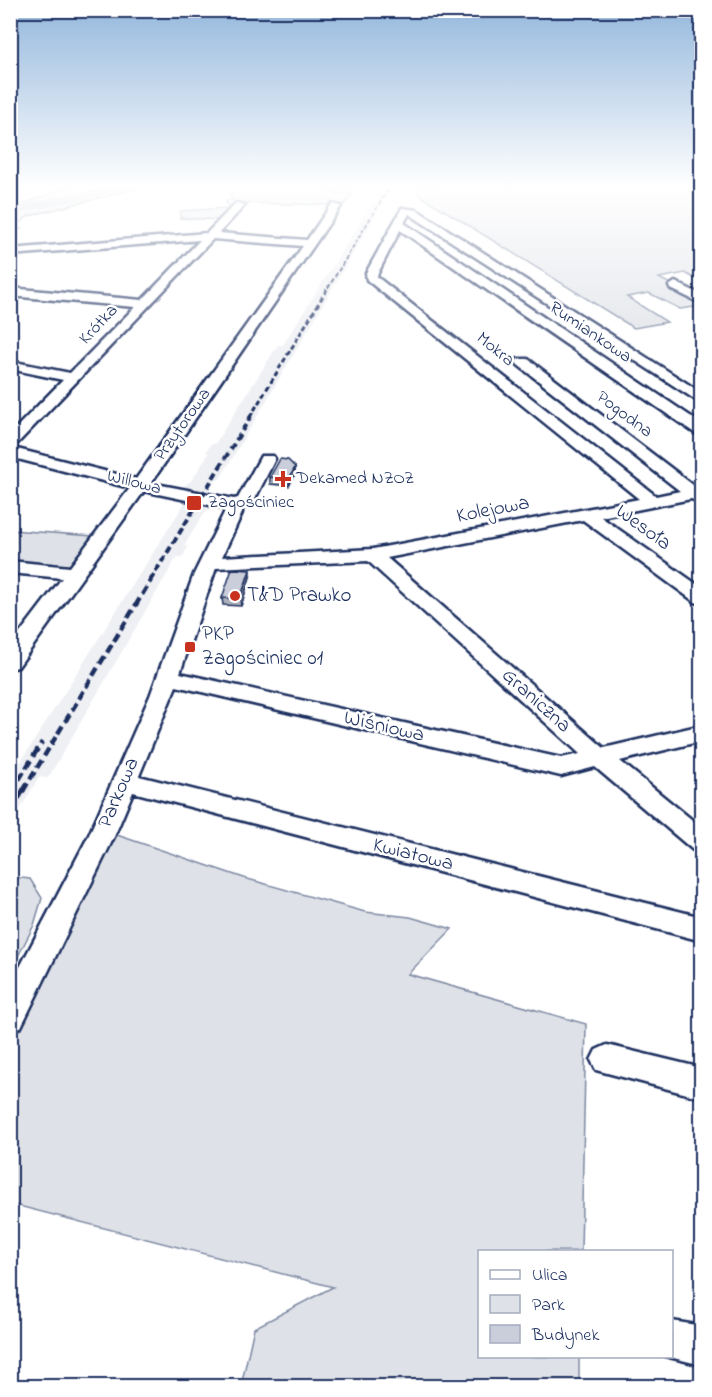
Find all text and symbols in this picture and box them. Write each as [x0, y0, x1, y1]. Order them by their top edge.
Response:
street label: Rumiankowa [543, 296, 637, 370]
street label: Krótka [73, 299, 125, 351]
street label: Mokra [470, 326, 520, 374]
street label: Przytorowa [148, 383, 218, 467]
street label: Pogodna [590, 385, 658, 446]
street label: Willowa [104, 464, 164, 502]
place label: Dekamed NZOZ [295, 466, 414, 492]
marker: Dekamed NZOZ [274, 470, 292, 488]
street label: Kolejowa [454, 488, 532, 532]
place label: Zagościniec [208, 490, 294, 517]
marker: Zagościniec [185, 494, 203, 512]
street label: Wesoła [609, 497, 677, 559]
place label: T&D Prawko [247, 581, 352, 611]
marker: T&D Prawko [228, 589, 242, 603]
place label: PKP Zagościniec 01 [202, 620, 324, 676]
marker: PKP Zagościniec 01 [183, 640, 197, 654]
street label: Graniczna [494, 661, 578, 741]
street label: Wiśniowa [341, 703, 427, 751]
street label: Parkowa [91, 753, 147, 833]
street label: Kwiatowa [369, 831, 457, 879]
legend [478, 1250, 673, 1358]
text: Ulica [532, 1263, 567, 1289]
text: Park [532, 1293, 565, 1319]
text: Budynek [531, 1323, 599, 1349]

